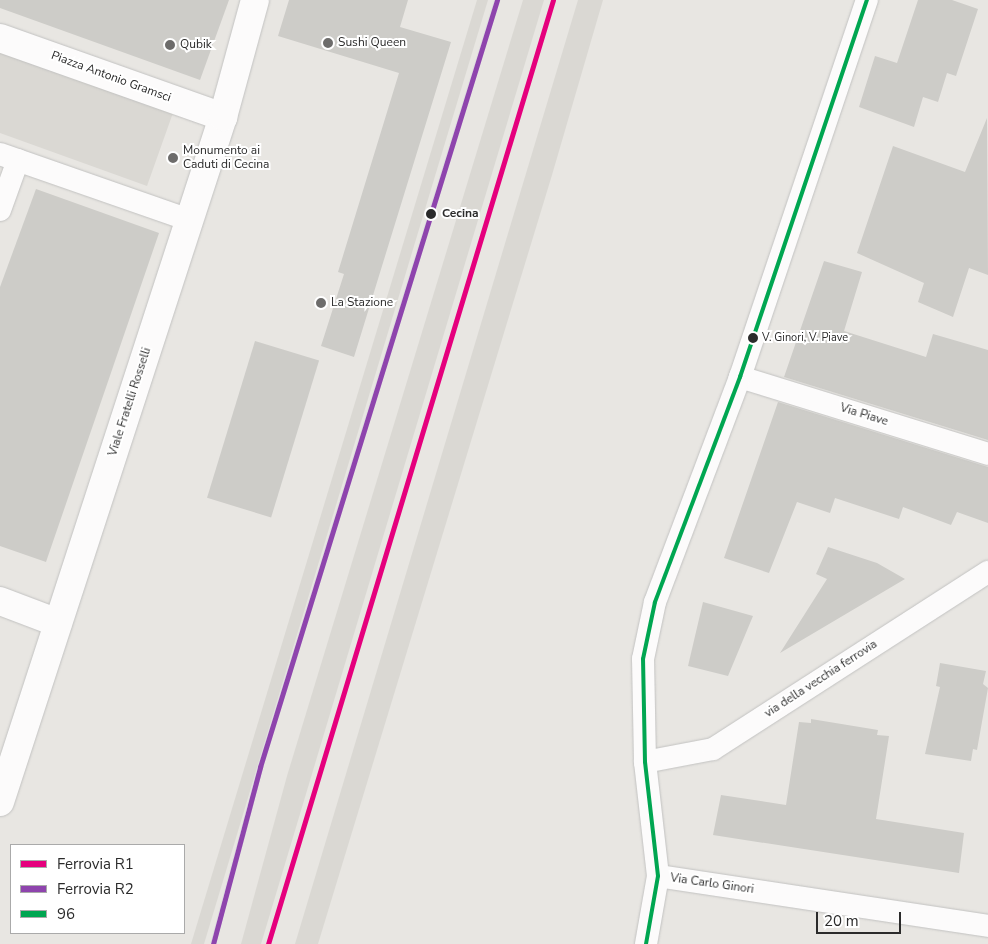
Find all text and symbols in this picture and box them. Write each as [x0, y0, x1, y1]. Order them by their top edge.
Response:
place label: Sushi Queen [338, 36, 406, 50]
marker: Sushi Queen [322, 37, 334, 49]
place label: Qubik [180, 38, 212, 52]
marker: Qubik [164, 39, 176, 51]
street label: Piazza Antonio Gramsci [49, 49, 173, 105]
place label: Monumento ai Caduti di Cecina [183, 144, 269, 172]
marker: Monumento ai Caduti di Cecina [167, 152, 179, 164]
marker: Cecina [424, 207, 438, 221]
place label: Cecina [442, 207, 479, 221]
place label: La Stazione [331, 296, 393, 310]
marker: La Stazione [315, 297, 327, 309]
place label: V. Ginori, V. Piave [762, 331, 848, 345]
marker: V. Ginori, V. Piave [748, 333, 758, 343]
street label: Viale Fratelli Rosselli [106, 346, 154, 458]
street label: Via Piave [838, 401, 890, 429]
street label: via della vecchia ferrovia [762, 637, 880, 721]
legend [10, 844, 185, 934]
text: Ferrovia R1 [57, 854, 134, 874]
street label: Via Carlo Ginori [669, 871, 755, 897]
text: Ferrovia R2 [57, 879, 134, 899]
scale bar [818, 902, 903, 934]
text: 96 [57, 904, 75, 924]
text: 20 m [824, 911, 859, 931]

